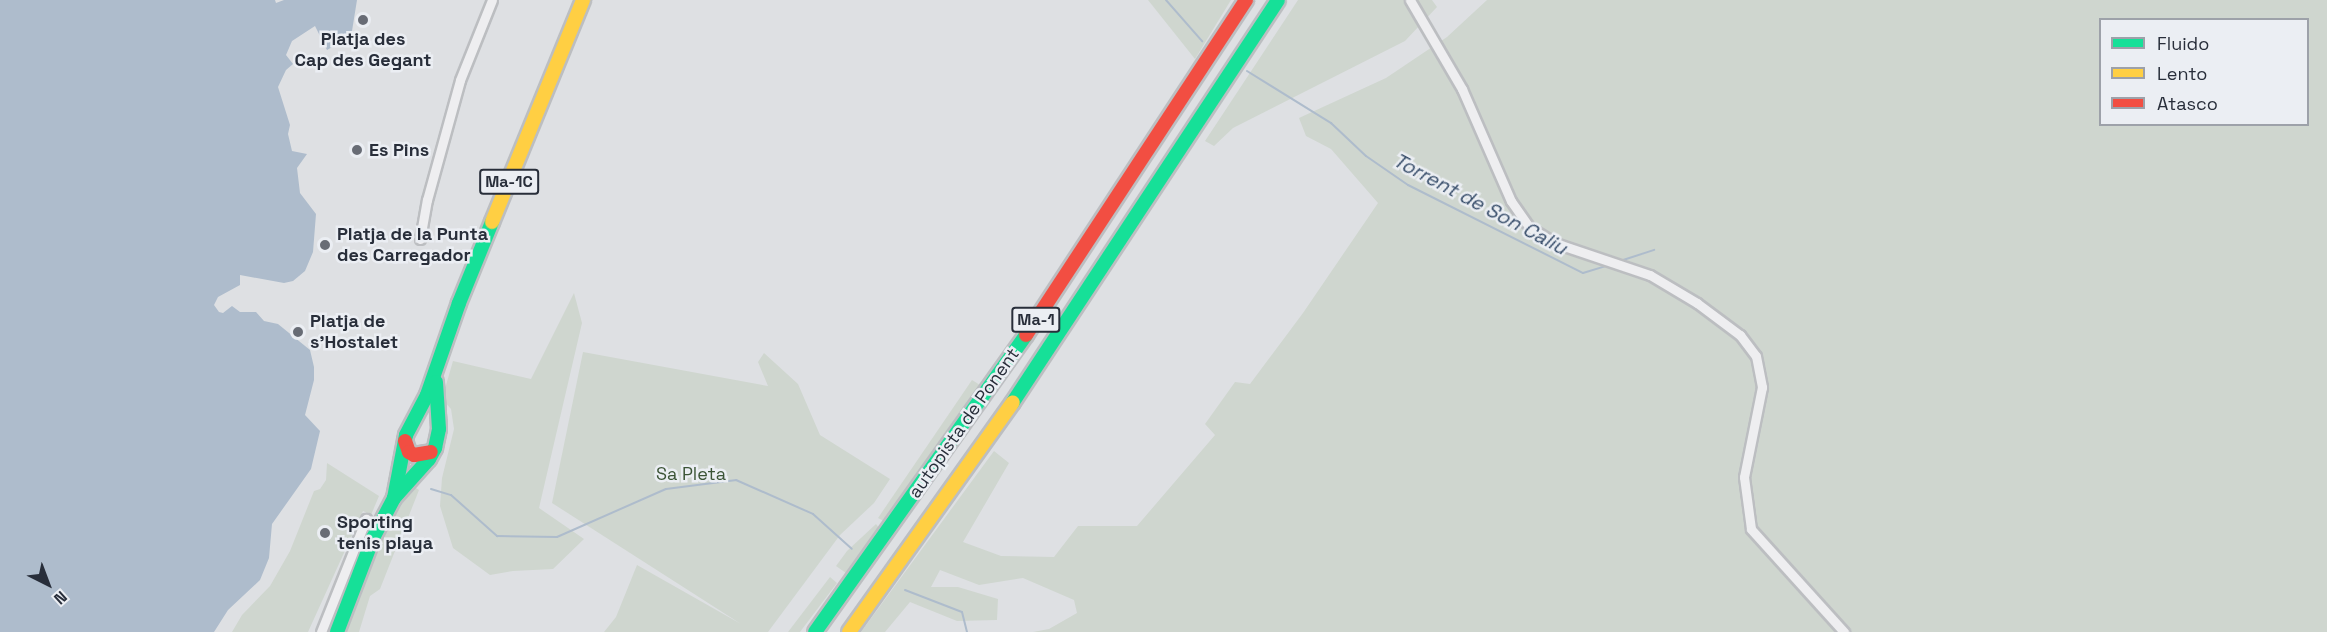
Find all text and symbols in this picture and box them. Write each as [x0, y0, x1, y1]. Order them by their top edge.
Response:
marker: Platja des Cap des Gegant [356, 13, 370, 27]
legend [2099, 18, 2309, 126]
place label: Platja des Cap des Gegant [294, 29, 432, 72]
text: Fluido [2157, 32, 2209, 55]
text: Lento [2157, 62, 2207, 85]
text: Atasco [2157, 92, 2218, 115]
place label: Es Pins [369, 139, 429, 161]
marker: Es Pins [350, 143, 364, 157]
water label: Torrent de Son Caliu [1389, 148, 1571, 260]
road number: Ma-1C [479, 169, 539, 195]
place label: Platja de la Punta des Carregador [337, 224, 488, 266]
marker: Platja de la Punta des Carregador [318, 238, 332, 252]
road number: Ma-1 [1010, 307, 1062, 333]
place label: Platja de s'Hostalet [310, 311, 398, 354]
marker: Platja de s'Hostalet [291, 325, 305, 339]
street label: autopista de Ponent [904, 344, 1024, 502]
park label: Sa Pleta [656, 463, 726, 485]
place label: Sporting tenis playa [337, 512, 433, 554]
marker: Sporting tenis playa [318, 526, 332, 540]
north arrow [18, 554, 78, 614]
text: N [49, 586, 71, 609]

